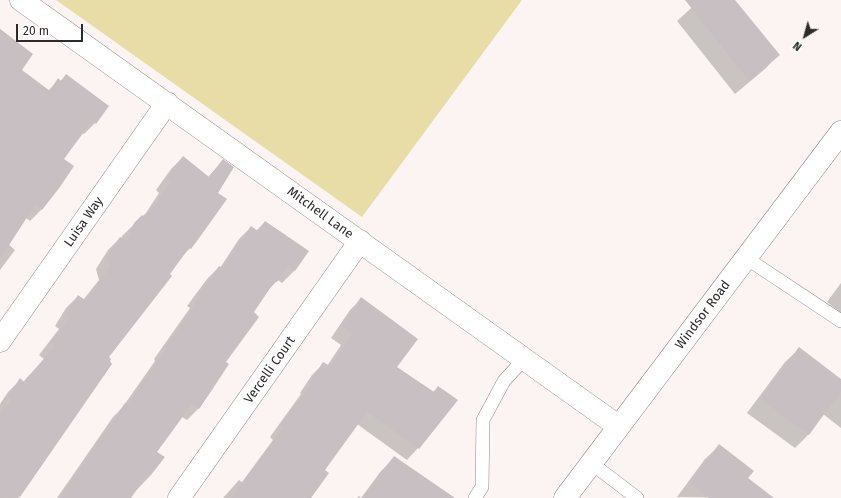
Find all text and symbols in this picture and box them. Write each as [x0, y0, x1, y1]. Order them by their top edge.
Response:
scale bar [18, 16, 85, 42]
north arrow [785, 16, 825, 56]
text: 20 m [23, 24, 49, 38]
text: N [791, 39, 804, 53]
street label: Mitchell Lane [284, 184, 356, 242]
street label: Luisa Way [61, 194, 107, 250]
street label: Windsor Road [672, 278, 734, 352]
street label: Vercelli Court [241, 333, 299, 407]

